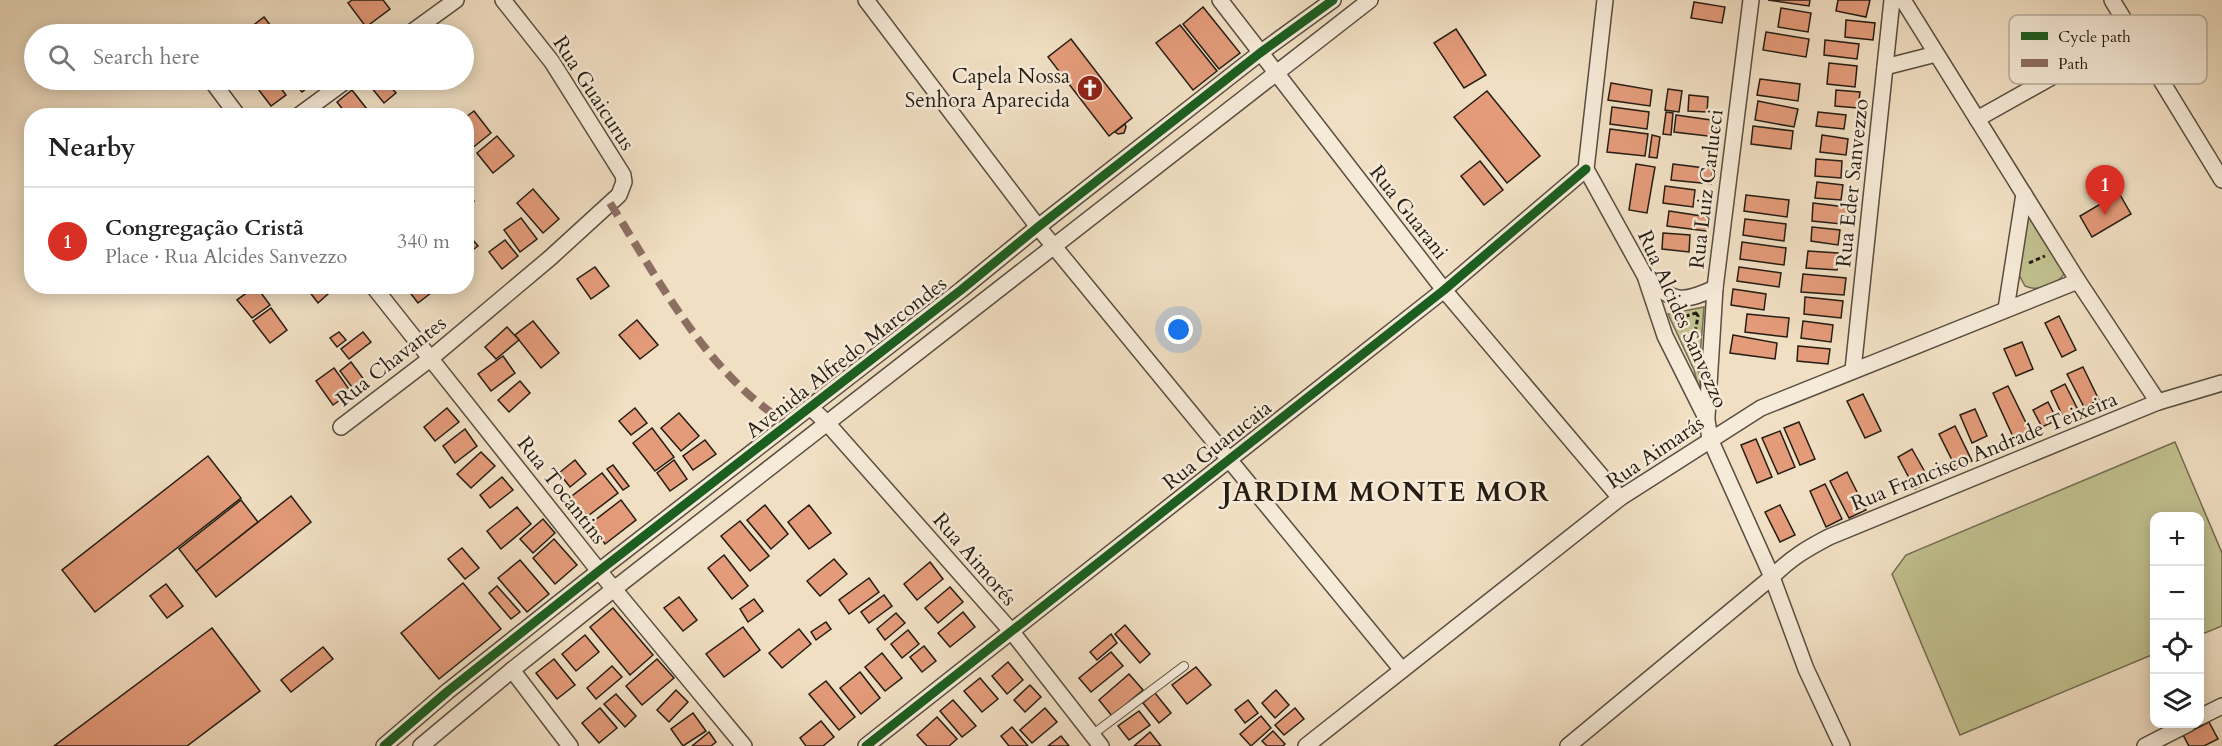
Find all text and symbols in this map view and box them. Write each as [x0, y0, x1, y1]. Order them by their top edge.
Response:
legend [2009, 15, 2207, 84]
search box [24, 24, 474, 90]
text: Cycle path [2058, 26, 2131, 48]
street label: Rua Guaicurus [546, 30, 641, 156]
icon: search [45, 41, 78, 74]
text: Search here [93, 42, 200, 72]
text: Path [2058, 53, 2088, 75]
place label: Capela Nossa Senhora Aparecida [905, 62, 1070, 115]
church icon: Capela Nossa Senhora Aparecida [1075, 73, 1105, 103]
street label: Rua Eder Sanvezzo [1829, 97, 1876, 269]
street label: Rua Luiz Carlucci [1682, 107, 1731, 271]
text: Nearby [48, 130, 136, 165]
street label: Rua Guarani [1363, 159, 1455, 266]
pin: 1 [2086, 166, 2124, 215]
text: Congregação Cristã [105, 213, 304, 243]
street label: Rua Alcides Sanvezzo [1630, 226, 1735, 413]
text: 1 [62, 228, 73, 255]
text: 340 m [397, 228, 450, 255]
text: Place · Rua Alcides Sanvezzo [105, 243, 347, 270]
street label: Avenida Alfredo Marcondes [740, 270, 953, 445]
street label: Rua Chavantes [330, 309, 452, 414]
your location [1164, 315, 1193, 344]
street label: Rua Francisco Andrade Teixeira [1847, 385, 2122, 518]
street label: Rua Guarucaia [1157, 394, 1278, 497]
street label: Rua Aimarás [1601, 409, 1710, 496]
street label: Rua Tocantins [510, 430, 613, 550]
district label: JARDIM MONTE MOR [1218, 474, 1550, 511]
street label: Rua Aimorés [926, 506, 1023, 612]
map controls [2150, 512, 2204, 728]
button: + [2150, 512, 2204, 566]
button: − [2150, 566, 2204, 620]
button: locate [2150, 620, 2204, 674]
button: layers [2150, 674, 2204, 728]

